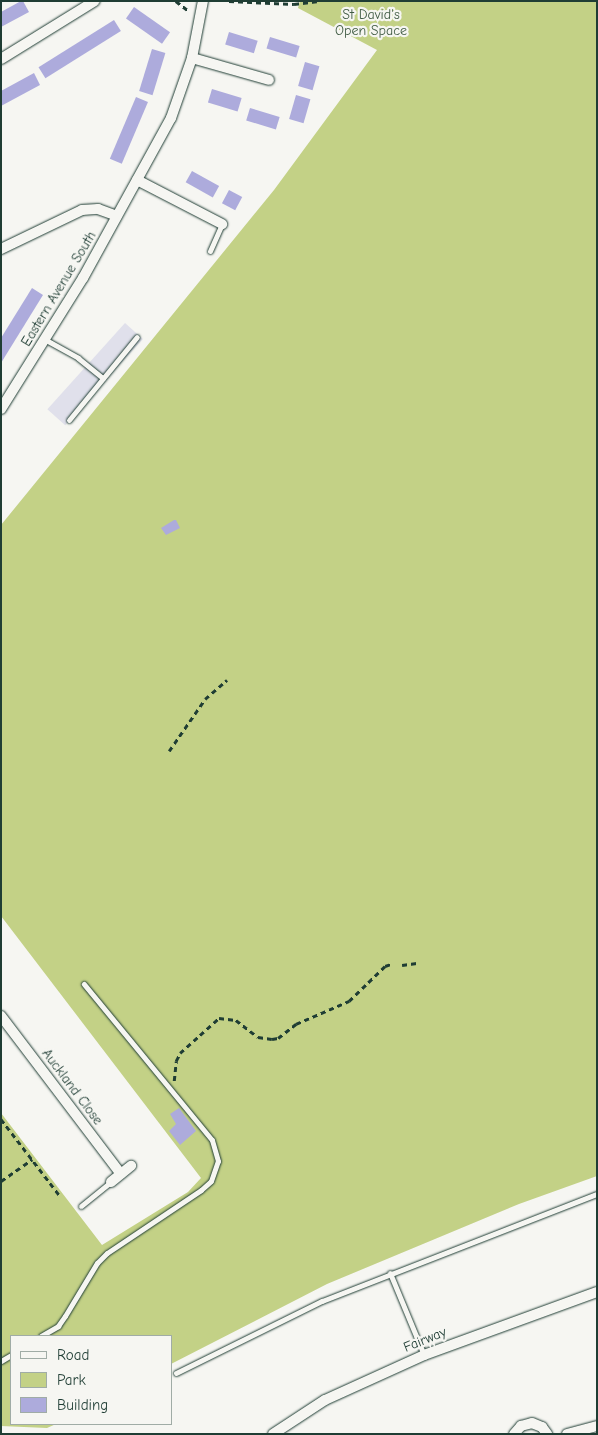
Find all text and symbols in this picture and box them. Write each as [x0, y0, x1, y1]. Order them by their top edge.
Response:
park label: St David's Open Space [335, 7, 407, 40]
street label: Eastern Avenue South [18, 228, 100, 350]
street label: Auckland Close [38, 1046, 106, 1128]
street label: Fairway [401, 1324, 449, 1356]
legend [10, 1335, 172, 1425]
text: Road [57, 1346, 89, 1364]
text: Park [57, 1371, 86, 1389]
text: Building [57, 1396, 108, 1414]

